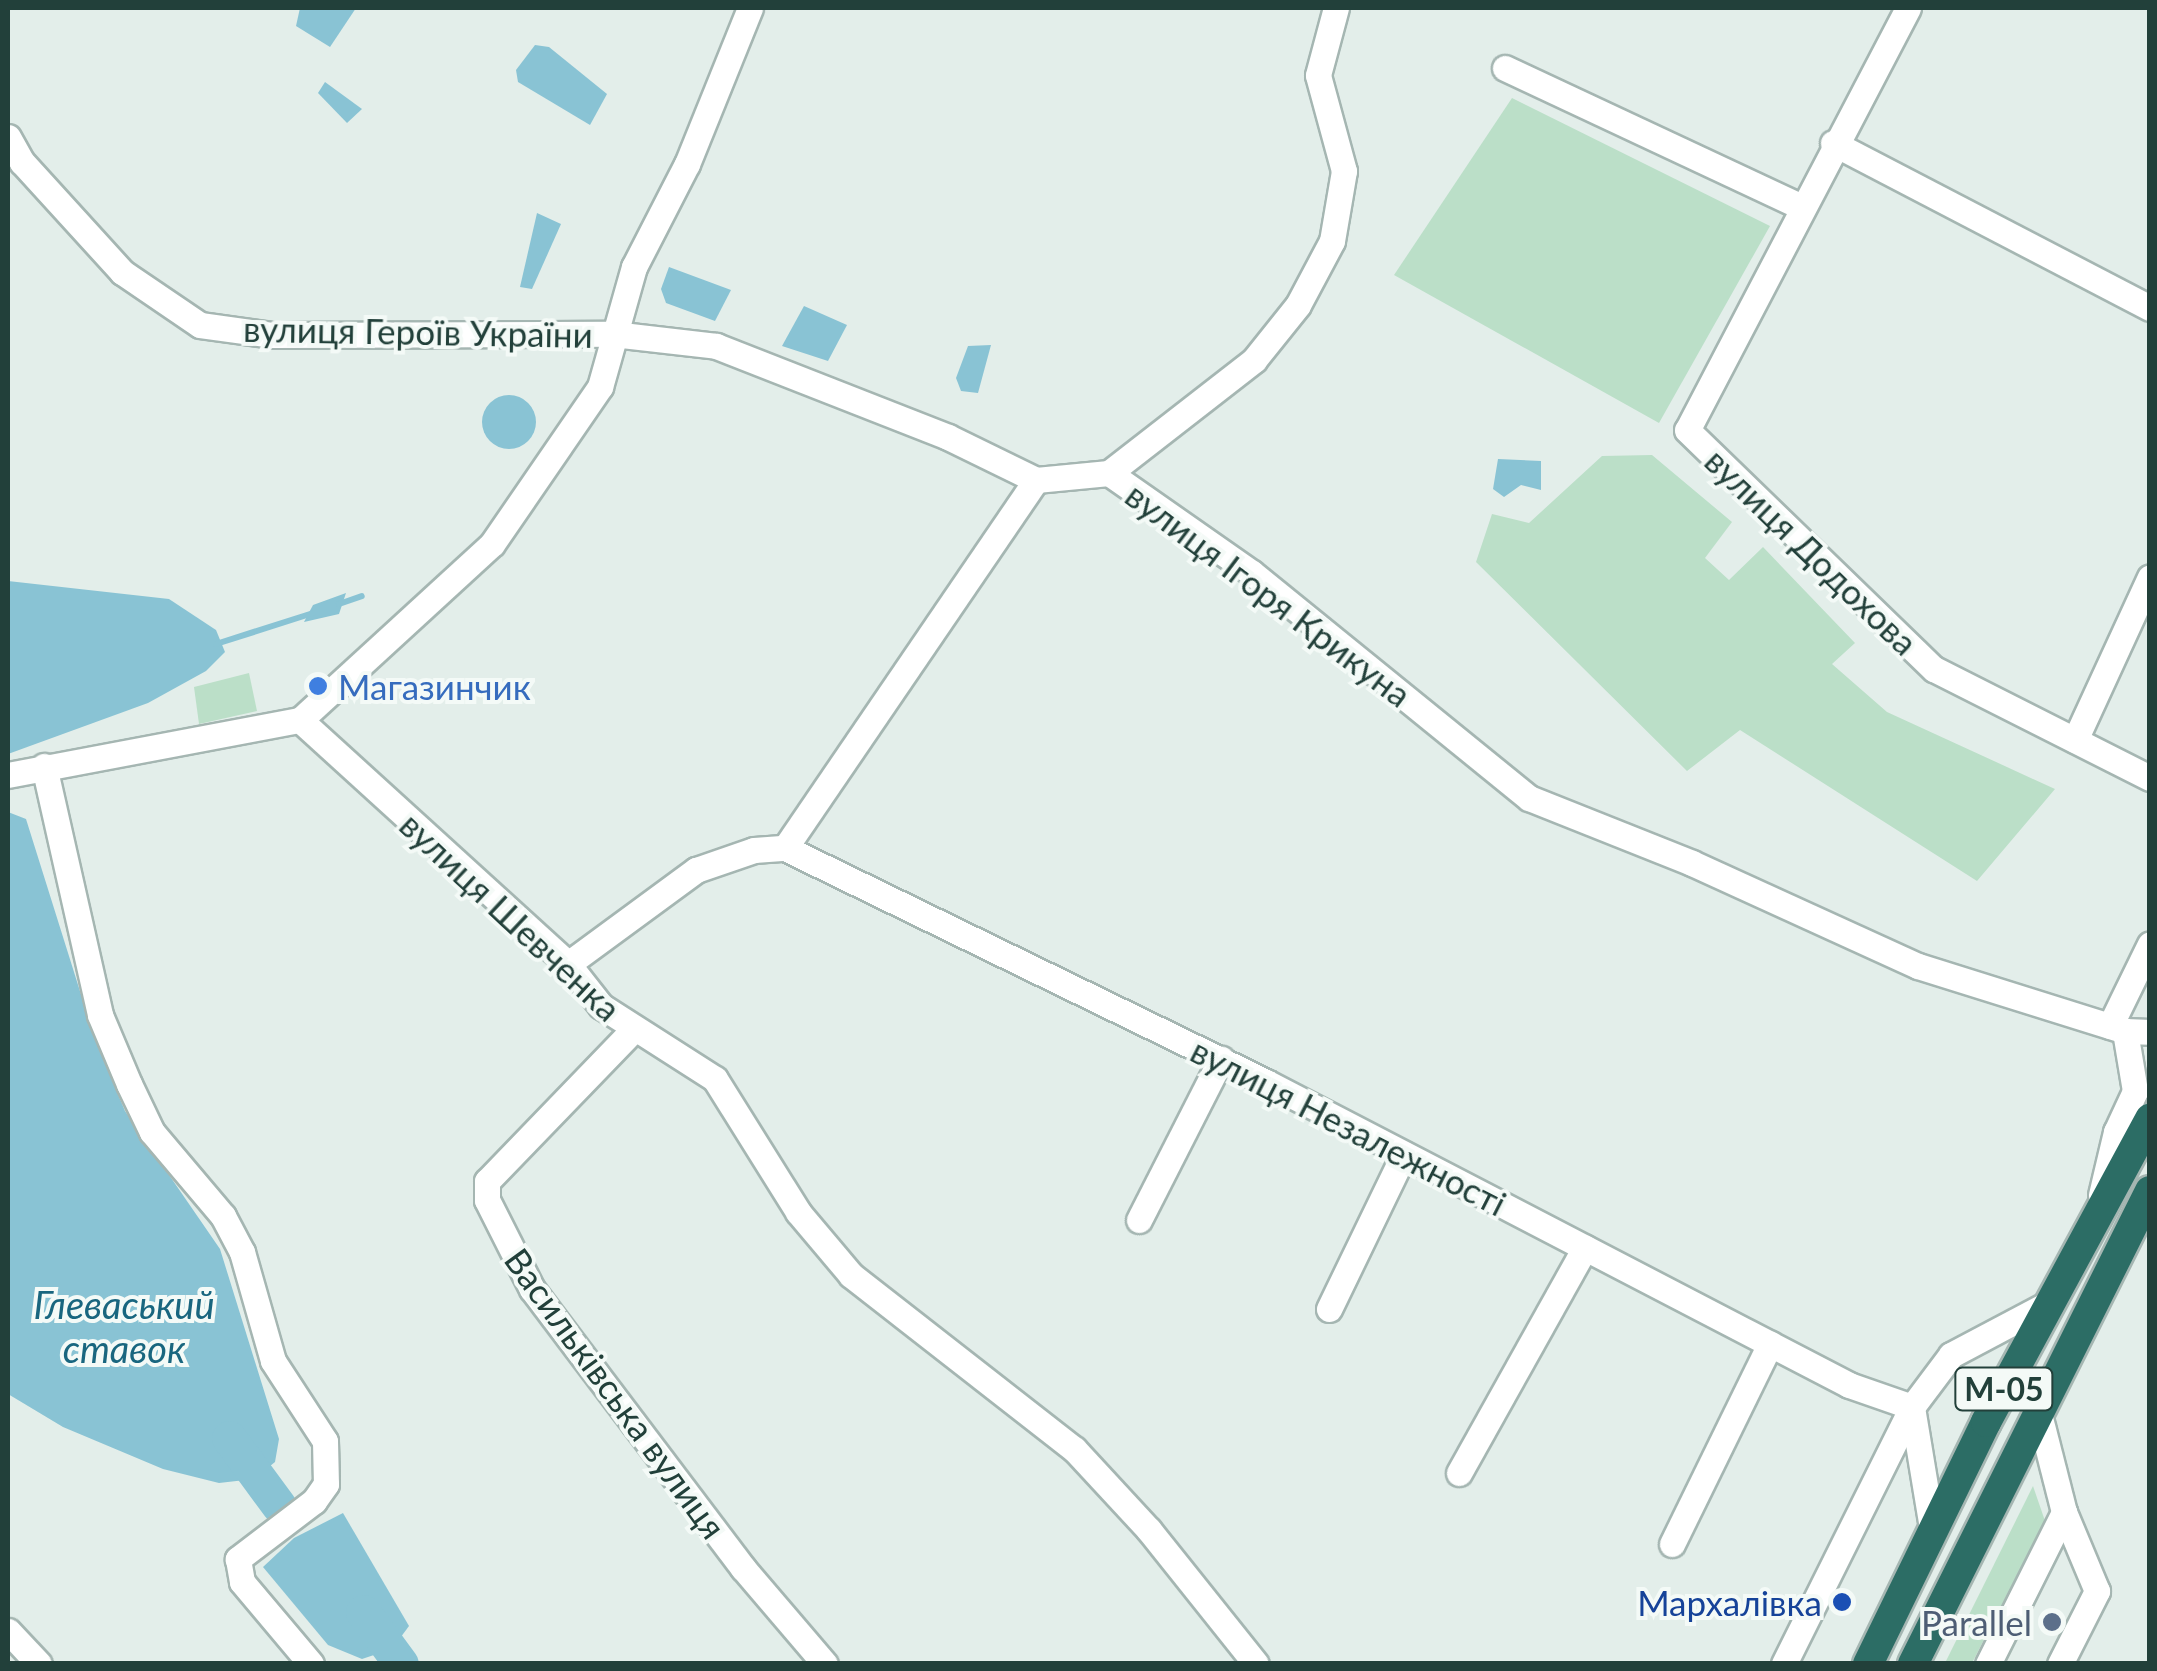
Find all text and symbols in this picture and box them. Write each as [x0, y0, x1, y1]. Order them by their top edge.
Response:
street label: вулиця Героїв України [243, 307, 593, 355]
street label: вулиця Додохова [1697, 439, 1927, 663]
street label: вулиця Ігоря Крикуна [1118, 473, 1420, 715]
place label: Магазинчик [338, 665, 531, 707]
marker: Магазинчик [307, 675, 329, 697]
street label: вулиця Шевченка [392, 803, 630, 1029]
street label: вулиця Незалежності [1184, 1028, 1514, 1224]
street label: Васильківська вулиця [497, 1240, 735, 1546]
water label: Глеваський ставок [33, 1282, 215, 1372]
road number: М-05 [1954, 1362, 2054, 1416]
place label: Мархалівка [1637, 1581, 1822, 1623]
marker: Мархалівка [1831, 1591, 1853, 1613]
place label: Parallel [1921, 1601, 2032, 1643]
marker: Parallel [2041, 1611, 2063, 1633]

